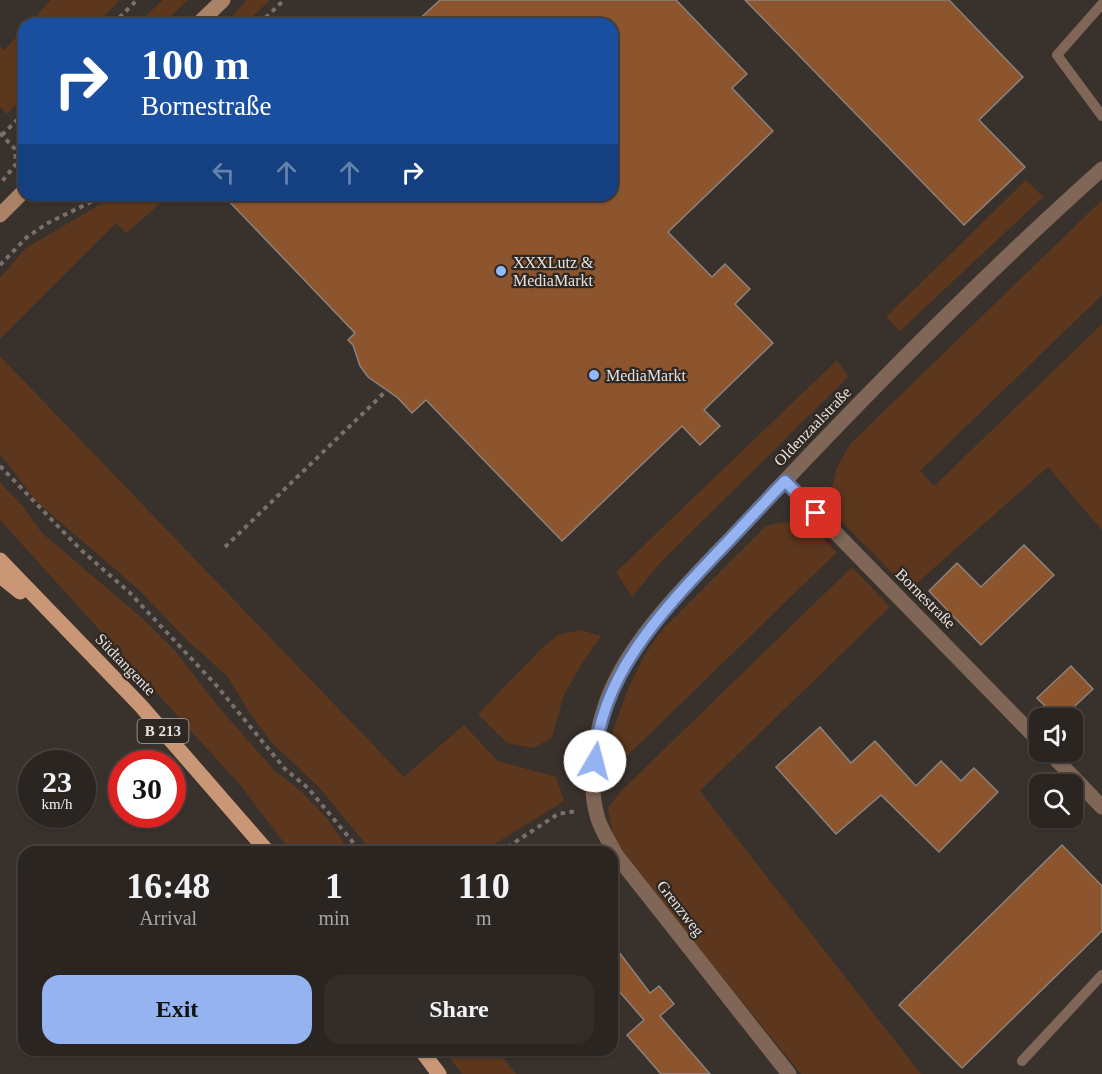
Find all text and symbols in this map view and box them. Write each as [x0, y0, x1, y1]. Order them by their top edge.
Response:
icon: right [42, 42, 120, 120]
text: 100 m [141, 42, 250, 88]
text: Bornestraße [141, 91, 271, 121]
icon: left [207, 156, 240, 189]
icon: ahead [270, 156, 303, 189]
icon: ahead [333, 156, 366, 189]
icon: right [396, 156, 429, 189]
place label: XXXLutz & MediaMarkt [513, 254, 594, 289]
marker: XXXLutz & MediaMarkt [494, 264, 508, 278]
place label: MediaMarkt [606, 367, 687, 384]
marker: MediaMarkt [587, 368, 601, 382]
street label: Oldenzaalstraße [770, 383, 854, 469]
pin [790, 487, 841, 538]
icon: arrive [799, 496, 832, 529]
street label: Bornestraße [892, 565, 959, 632]
street label: Südtangente [91, 630, 159, 699]
map controls [1029, 708, 1083, 828]
button: sound [1029, 708, 1083, 762]
road number: B 213 [138, 719, 188, 743]
position arrow [563, 729, 627, 793]
speed limit sign: 30 [108, 750, 186, 828]
text: 23 [42, 765, 72, 798]
button: search [1029, 774, 1083, 828]
text: km/h [42, 796, 72, 812]
text: 16:48 [126, 866, 210, 906]
text: 1 [325, 866, 343, 906]
text: 110 [458, 866, 510, 906]
street label: Grenzweg [653, 877, 708, 940]
text: Arrival [139, 907, 197, 929]
text: min [318, 907, 350, 929]
text: m [476, 907, 492, 929]
button: Exit [42, 975, 312, 1044]
button: Share [324, 975, 594, 1044]

